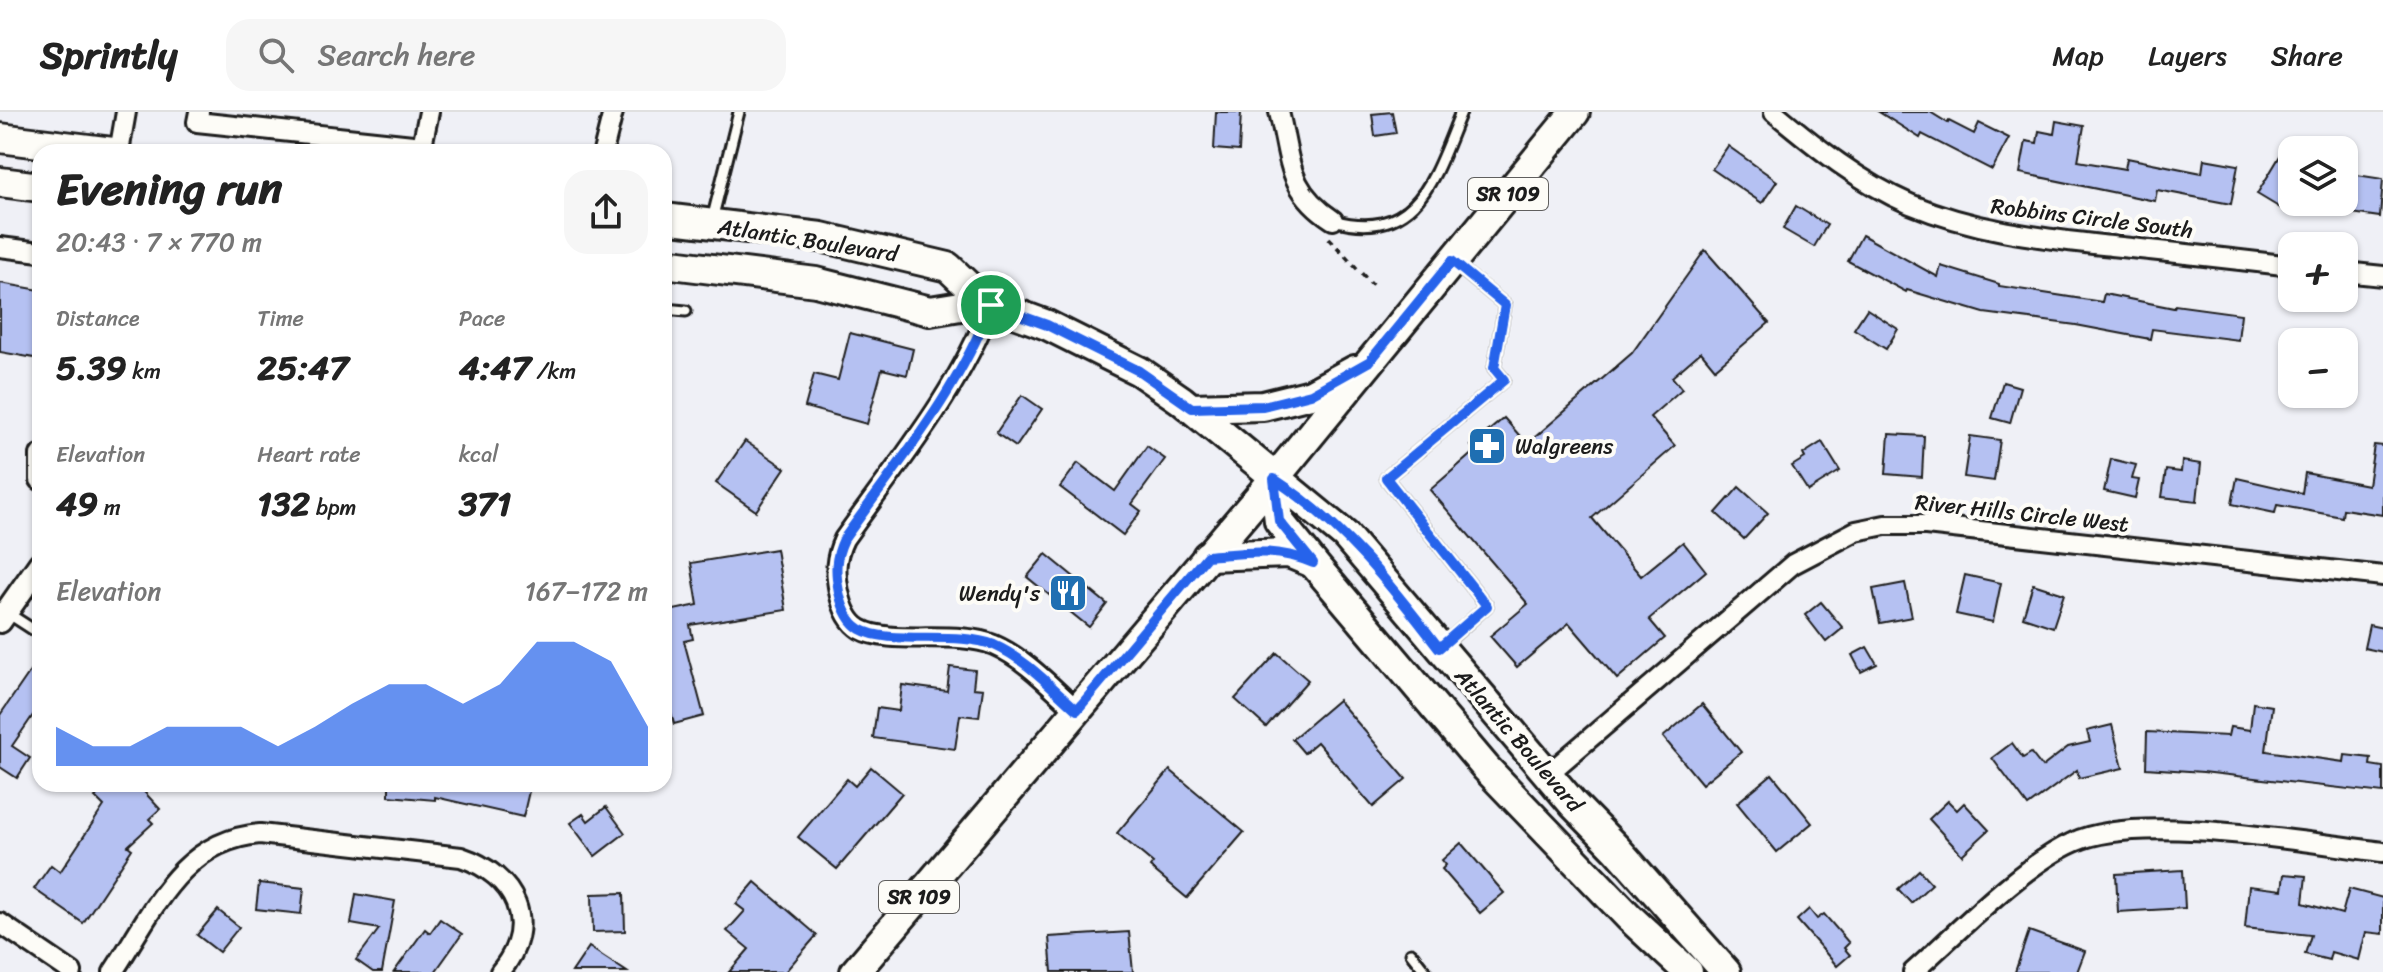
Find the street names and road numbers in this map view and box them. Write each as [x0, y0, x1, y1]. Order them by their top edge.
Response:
road number: SR 109 [1468, 178, 1548, 210]
street label: Robbins Circle South [1989, 186, 2195, 250]
street label: Atlantic Boulevard [714, 206, 902, 274]
street label: River Hills Circle West [1913, 482, 2131, 544]
street label: Atlantic Boulevard [1444, 658, 1594, 822]
road number: SR 109 [879, 881, 959, 913]

